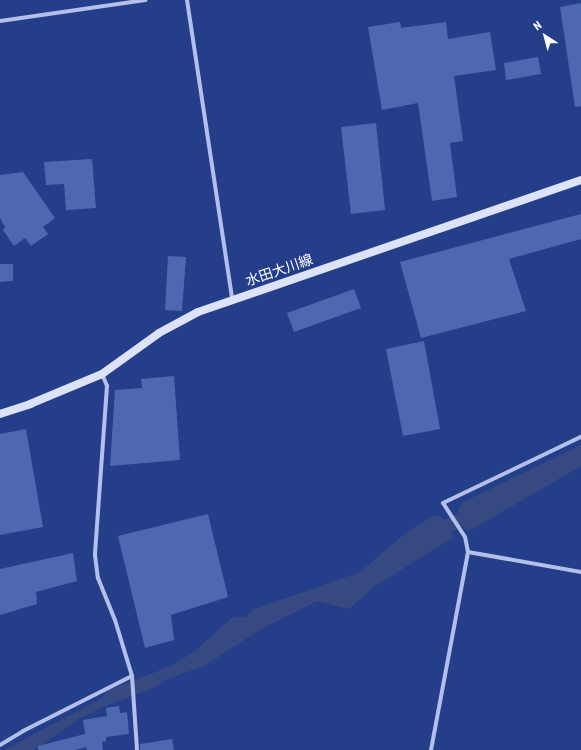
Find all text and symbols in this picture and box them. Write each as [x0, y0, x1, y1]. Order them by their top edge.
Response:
north arrow [525, 16, 565, 56]
text: N [531, 19, 544, 33]
street label: 水田大川線 [243, 251, 315, 289]

